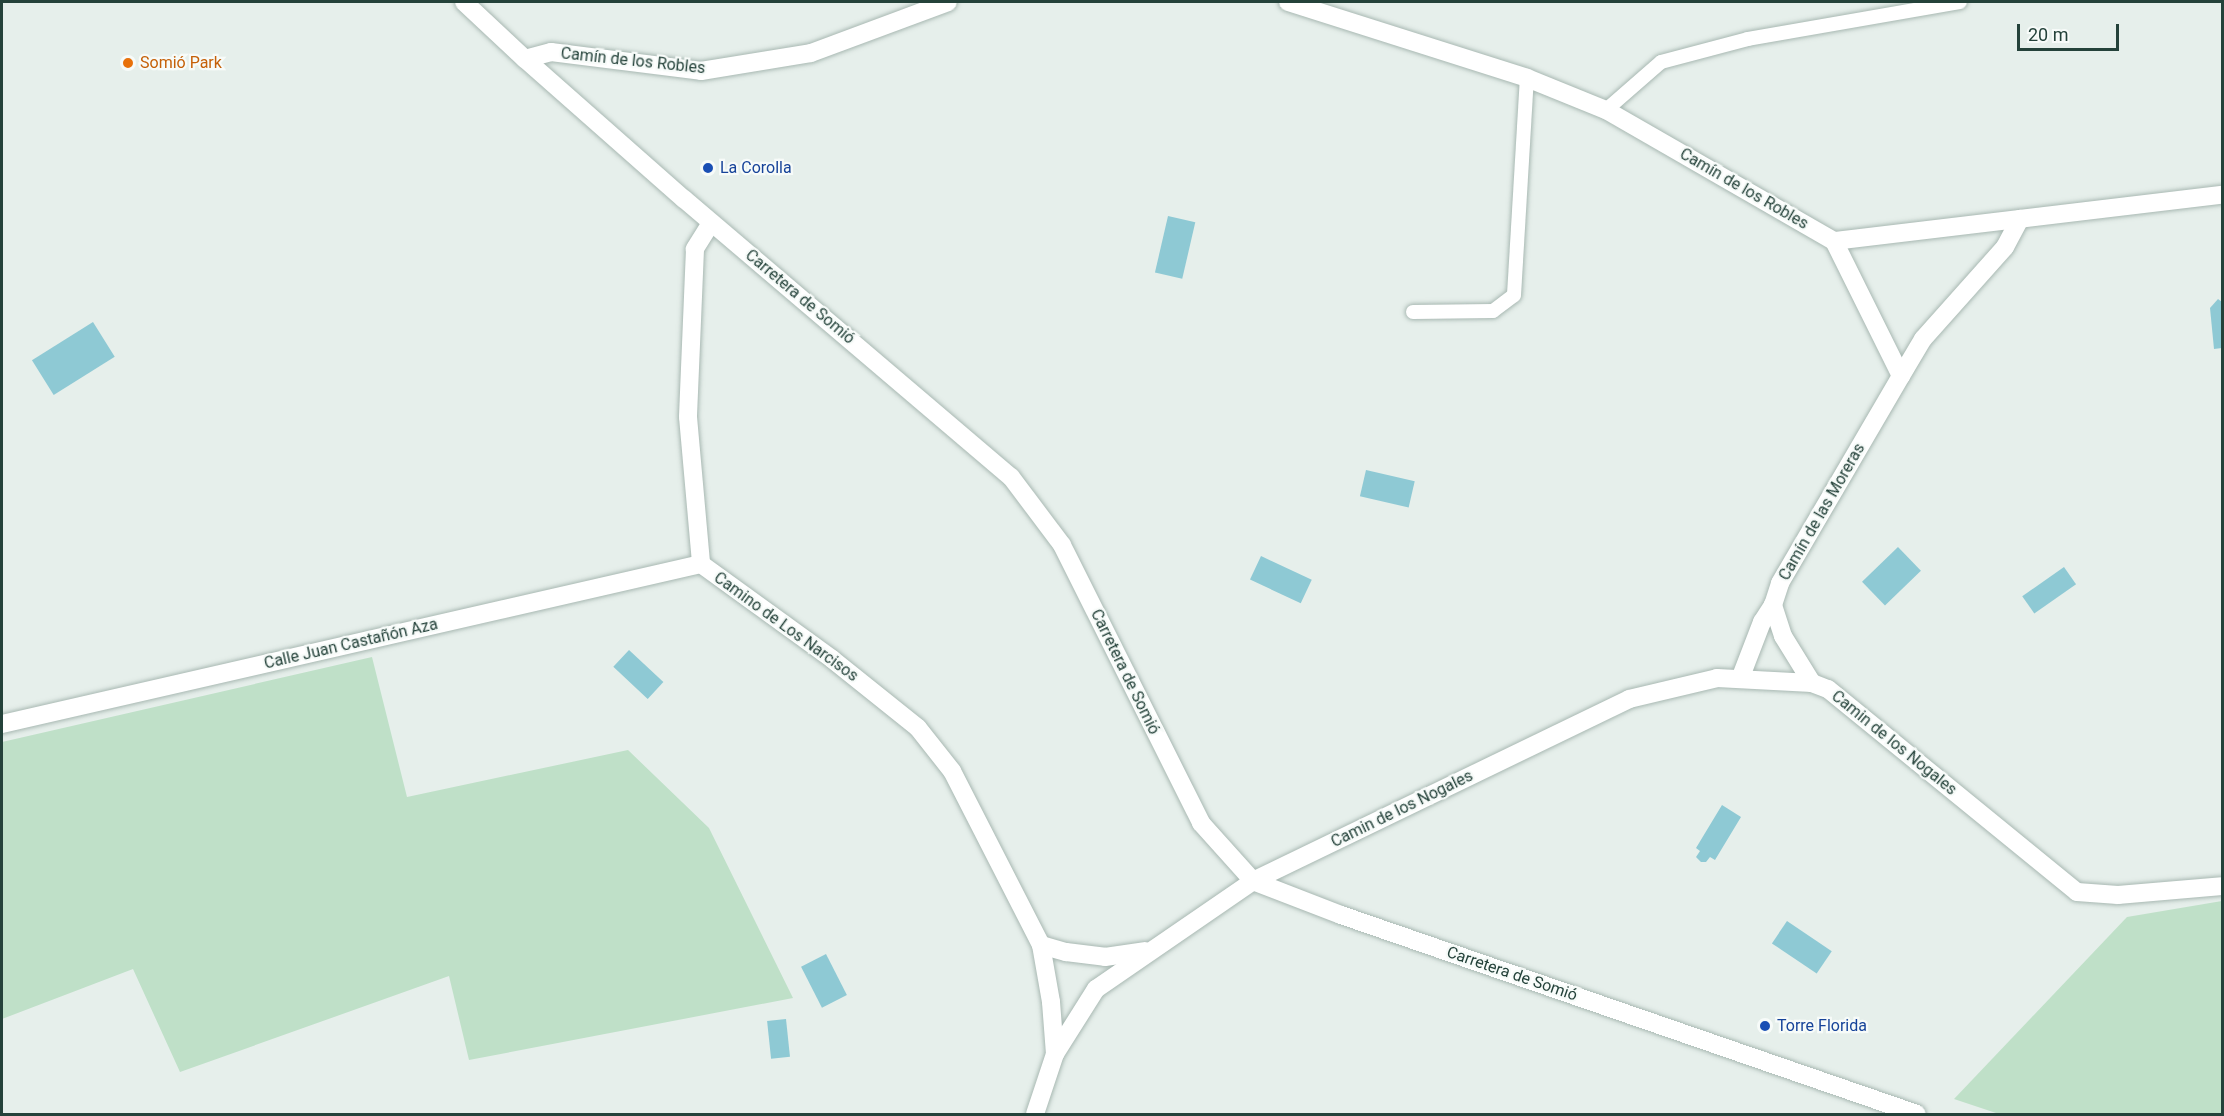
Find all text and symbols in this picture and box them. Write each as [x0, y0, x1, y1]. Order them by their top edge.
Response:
scale bar [2020, 12, 2122, 50]
text: 20 m [2028, 24, 2068, 45]
street label: Camín de los Robles [560, 44, 706, 78]
place label: Somió Park [140, 53, 222, 73]
marker: Somió Park [121, 56, 135, 70]
street label: Camín de los Robles [1676, 144, 1812, 234]
place label: La Corolla [720, 158, 792, 178]
marker: La Corolla [701, 161, 715, 175]
street label: Carretera de Somió [741, 246, 859, 348]
street label: Camín de las Moreras [1775, 440, 1869, 584]
street label: Camino de Los Narcisos [710, 568, 862, 686]
street label: Carretera de Somió [1086, 606, 1164, 738]
street label: Calle Juan Castañón Aza [262, 615, 440, 673]
street label: Camin de los Nogales [1828, 687, 1960, 799]
street label: Camin de los Nogales [1328, 766, 1476, 852]
street label: Carretera de Somió [1444, 943, 1580, 1005]
place label: Torre Florida [1777, 1016, 1867, 1036]
marker: Torre Florida [1758, 1019, 1772, 1033]

